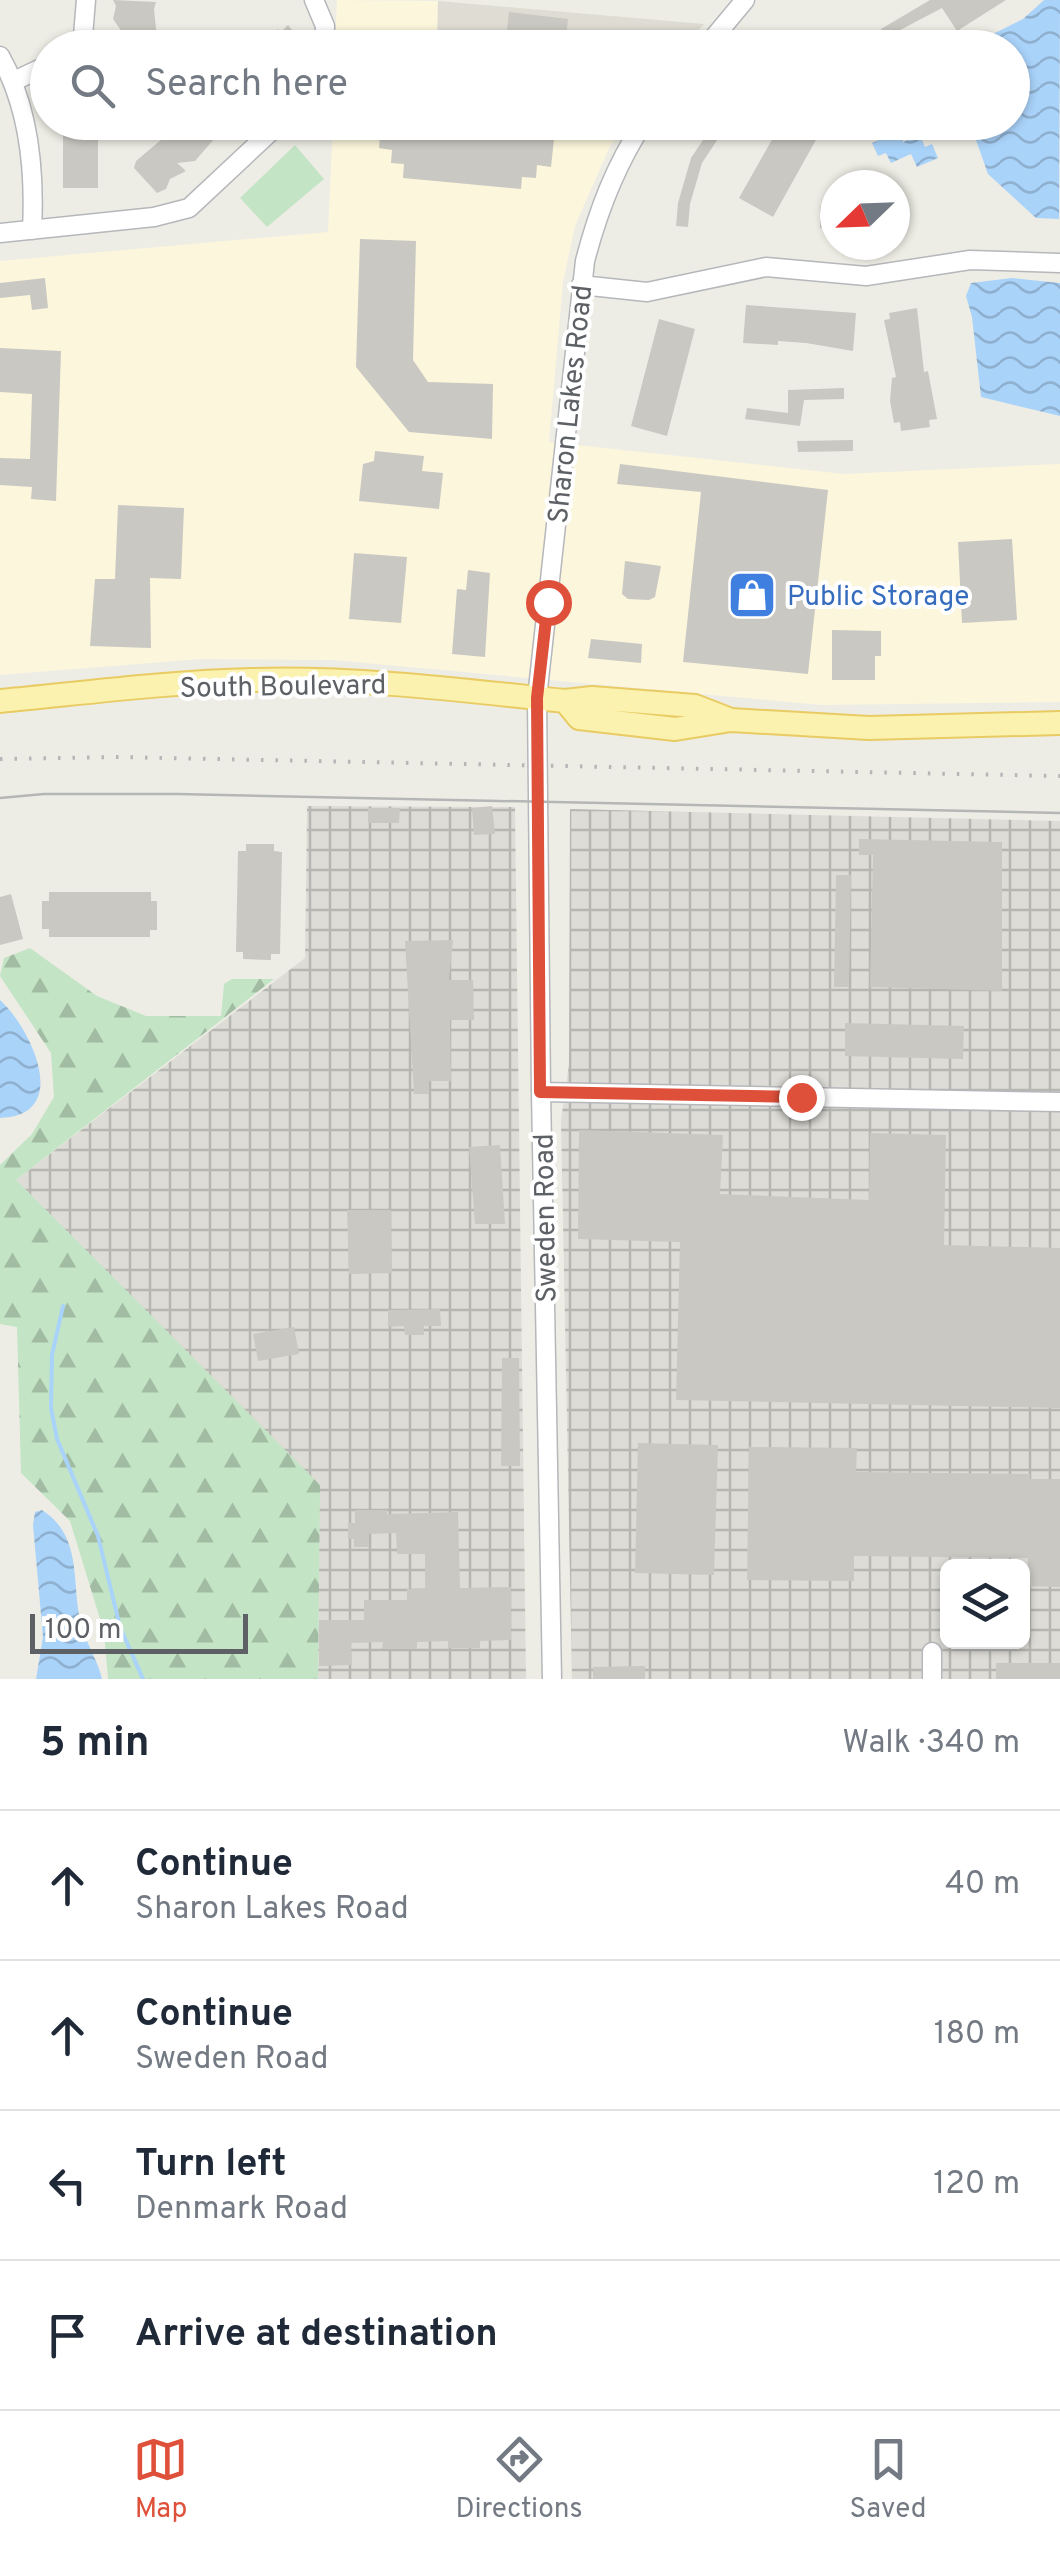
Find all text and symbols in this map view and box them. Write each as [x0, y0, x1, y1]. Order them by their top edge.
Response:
search box [30, 30, 1030, 140]
icon: search [65, 58, 120, 113]
text: Search here [145, 61, 348, 110]
north arrow [820, 170, 910, 260]
street label: Sharon Lakes Road [542, 283, 602, 525]
shop icon: Public Storage [726, 569, 778, 621]
route start [526, 580, 572, 626]
place label: Public Storage [787, 580, 969, 616]
street label: South Boulevard [179, 668, 387, 708]
route end [779, 1075, 825, 1121]
street label: Sweden Road [528, 1133, 566, 1303]
map controls [940, 1559, 1030, 1649]
button: layers [940, 1559, 1030, 1649]
scale bar [30, 1609, 248, 1654]
text: 100 m [45, 1613, 121, 1649]
text: 5 min [40, 1718, 150, 1771]
text: Walk · 340 m [842, 1724, 1020, 1764]
text: Continue [135, 1841, 293, 1890]
icon: ahead [40, 1858, 95, 1913]
text: 40 m [945, 1865, 1020, 1905]
text: Sharon Lakes Road [135, 1890, 409, 1930]
text: Continue [135, 1991, 293, 2040]
icon: ahead [40, 2008, 95, 2063]
text: 180 m [934, 2015, 1020, 2055]
text: Sweden Road [135, 2040, 329, 2080]
text: Turn left [135, 2141, 287, 2190]
icon: left [40, 2158, 95, 2213]
text: 120 m [933, 2165, 1020, 2205]
text: Denmark Road [135, 2190, 348, 2230]
icon: arrive [40, 2308, 95, 2363]
text: Arrive at destination [135, 2311, 498, 2360]
tab: Map [133, 2432, 188, 2528]
tab: Directions [455, 2432, 583, 2528]
tab: Saved [850, 2432, 927, 2528]

